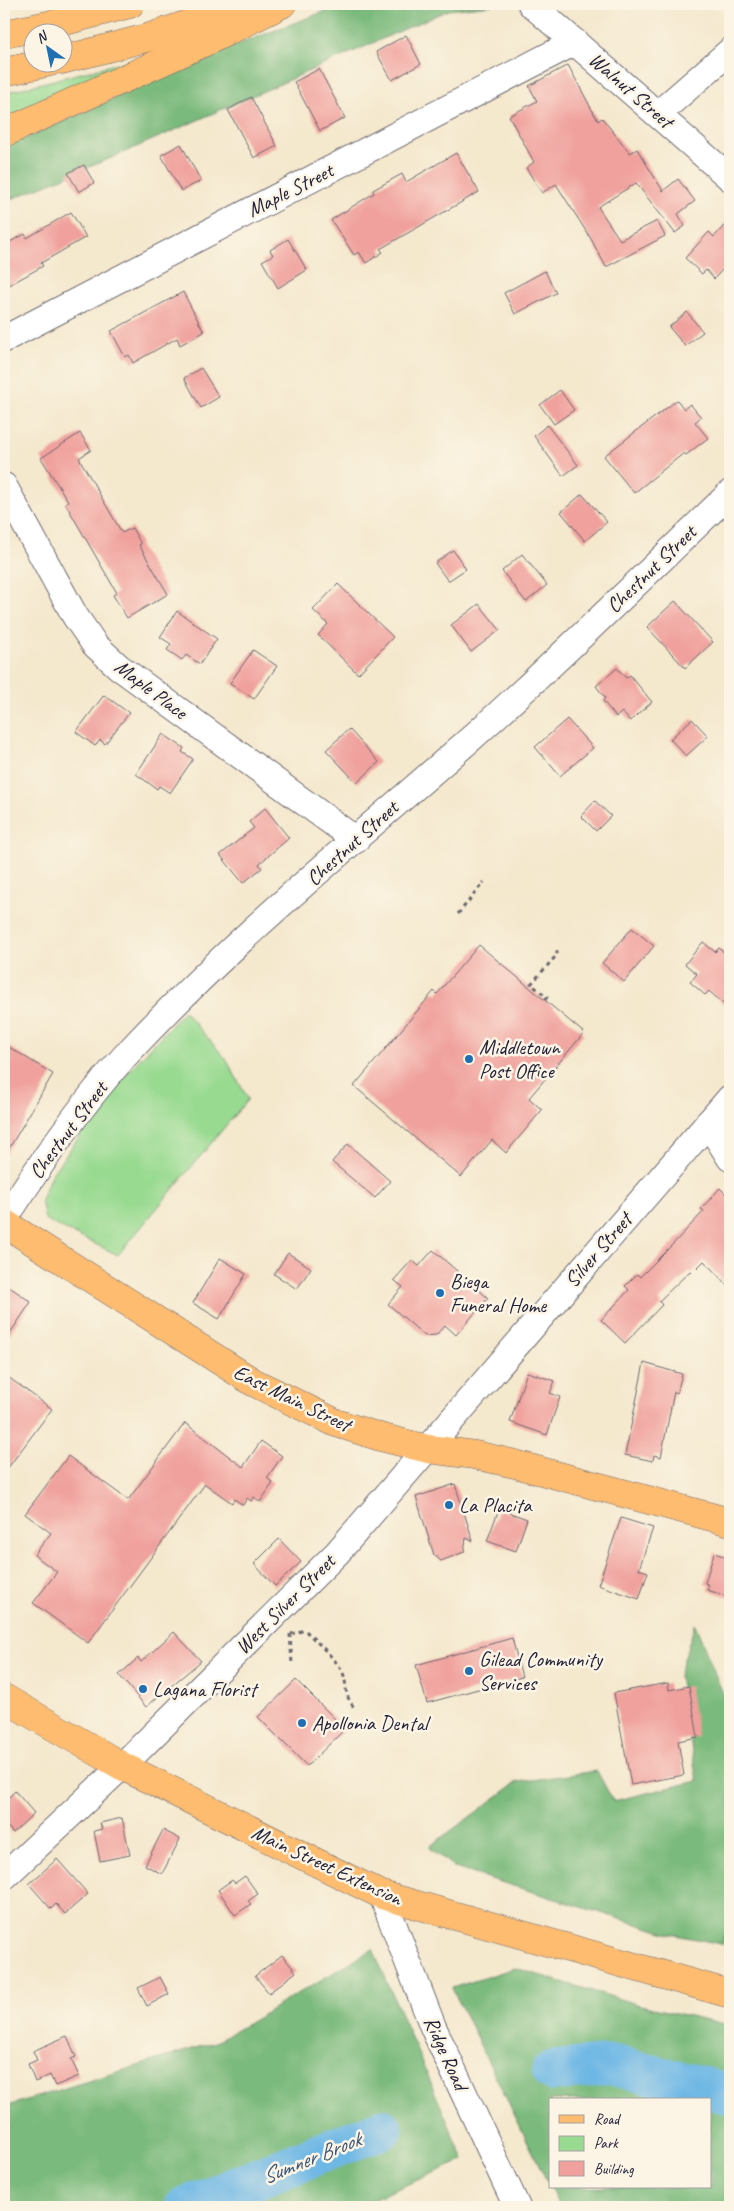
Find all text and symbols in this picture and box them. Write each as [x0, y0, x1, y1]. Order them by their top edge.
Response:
north arrow [22, 22, 72, 72]
text: N [33, 27, 51, 47]
street label: Walnut Street [584, 46, 681, 136]
street label: Maple Street [243, 156, 339, 223]
street label: Chestnut Street [601, 518, 703, 618]
street label: Maple Place [110, 653, 194, 726]
street label: Chestnut Street [301, 793, 405, 891]
place label: Middletown Post Office [479, 1034, 561, 1084]
marker: Middletown Post Office [463, 1053, 475, 1065]
street label: Chestnut Street [23, 1075, 114, 1184]
street label: Silver Street [559, 1205, 639, 1293]
place label: Biega Funeral Home [450, 1268, 547, 1318]
marker: Biega Funeral Home [434, 1287, 446, 1299]
street label: East Main Street [229, 1359, 357, 1439]
place label: La Placita [459, 1492, 533, 1518]
marker: La Placita [443, 1499, 455, 1511]
street label: West Silver Street [230, 1547, 342, 1659]
place label: Gilead Community Services [479, 1646, 604, 1696]
marker: Gilead Community Services [463, 1665, 475, 1677]
place label: Lagana Florist [153, 1676, 259, 1702]
marker: Lagana Florist [137, 1683, 149, 1695]
place label: Apollonia Dental [312, 1710, 431, 1736]
marker: Apollonia Dental [296, 1717, 308, 1729]
street label: Main Street Extension [248, 1819, 408, 1912]
street label: Ridge Road [418, 2012, 475, 2096]
legend [549, 2098, 712, 2188]
text: Road [594, 2110, 621, 2129]
water label: Sumner Brook [258, 2124, 368, 2190]
text: Park [594, 2134, 619, 2153]
text: Building [594, 2160, 634, 2179]

